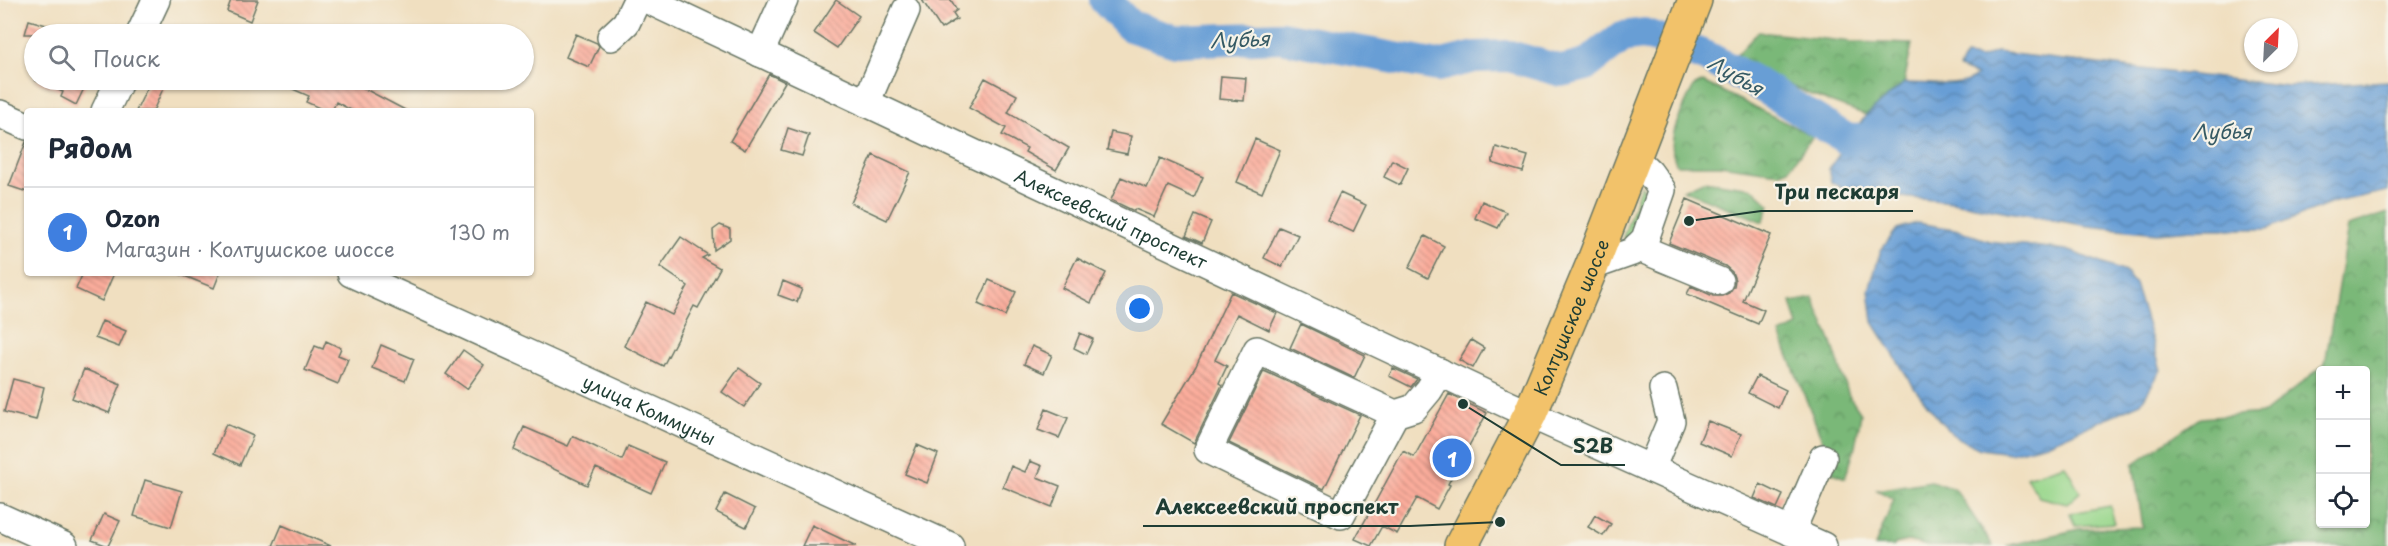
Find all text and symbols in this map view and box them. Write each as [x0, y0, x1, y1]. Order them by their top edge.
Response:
north arrow [2244, 18, 2298, 72]
water label: Лубья [1210, 23, 1271, 55]
search box [24, 24, 534, 90]
icon: search [45, 41, 78, 74]
text: Поиск [93, 41, 160, 74]
water label: Лубья [1703, 47, 1770, 103]
water label: Лубья [2192, 115, 2253, 147]
text: Рядом [48, 128, 133, 167]
street label: Алексеевский проспект [1011, 161, 1212, 275]
callout: Три пескаря [1761, 173, 1913, 211]
text: Три пескаря [1775, 176, 1899, 206]
text: Ozon [105, 201, 160, 234]
text: 1 [63, 217, 72, 247]
text: 130 m [450, 217, 510, 247]
text: Магазин · Колтушское шоссе [105, 234, 395, 264]
street label: Колтушское шоссе [1526, 235, 1615, 399]
your location [1125, 294, 1154, 323]
map controls [2316, 366, 2370, 528]
button: + [2316, 366, 2370, 420]
street label: улица Коммуны [579, 367, 720, 451]
button: − [2316, 420, 2370, 474]
callout: S2B [1561, 427, 1625, 465]
text: S2B [1573, 430, 1613, 460]
pin: 1 [1432, 436, 1472, 480]
button: locate [2316, 474, 2370, 528]
callout: Алексеевский проспект [1143, 488, 1410, 526]
text: Алексеевский проспект [1156, 491, 1399, 521]

